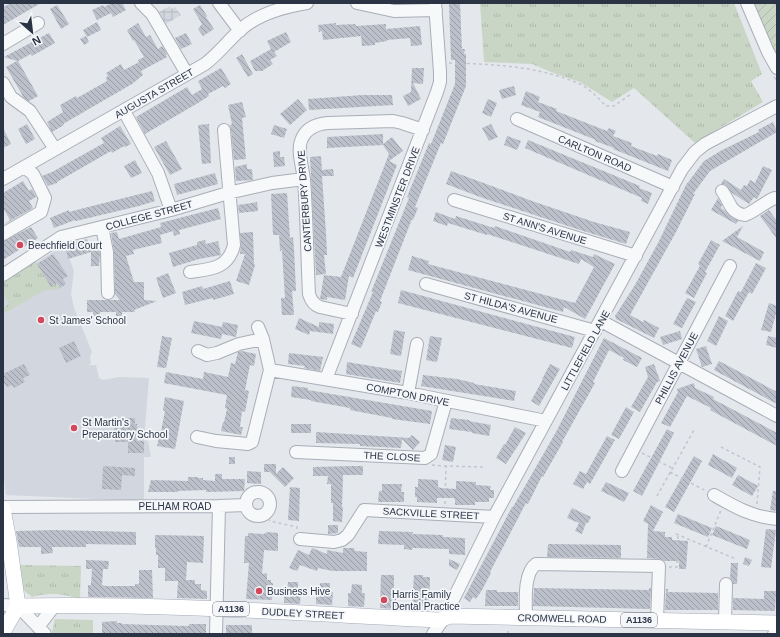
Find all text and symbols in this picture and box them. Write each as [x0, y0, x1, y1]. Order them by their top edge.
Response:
north arrow [12, 12, 52, 52]
text: N [30, 34, 43, 48]
street label: AUGUSTA STREET [113, 66, 196, 121]
street label: CARLTON ROAD [557, 133, 633, 174]
street label: WESTMINSTER DRIVE [373, 145, 422, 249]
street label: CANTERBURY DRIVE [295, 149, 314, 252]
street label: COLLEGE STREET [104, 199, 194, 232]
street label: ST ANN'S AVENUE [502, 210, 588, 247]
marker: Beechfield Court [15, 240, 25, 250]
place label: Beechfield Court [28, 240, 102, 251]
street label: ST HILDA'S AVENUE [463, 290, 559, 325]
street label: LITTLEFIELD LANE [559, 308, 612, 392]
marker: St James' School [36, 315, 46, 325]
place label: St James' School [49, 315, 126, 326]
street label: PHILLIS AVENUE [653, 330, 700, 406]
street label: COMPTON DRIVE [365, 381, 451, 408]
place label: St Martin's Preparatory School [82, 417, 168, 440]
marker: St Martin's Preparatory School [69, 423, 79, 433]
street label: THE CLOSE [363, 450, 421, 463]
street label: PELHAM ROAD [139, 501, 211, 512]
street label: SACKVILLE STREET [382, 505, 480, 522]
marker: Business Hive [254, 586, 264, 596]
place label: Business Hive [267, 586, 331, 597]
place label: Harris Family Dental Practice [392, 589, 460, 612]
marker: Harris Family Dental Practice [379, 595, 389, 605]
road number: A1136 [213, 602, 249, 616]
street label: DUDLEY STREET [261, 606, 345, 621]
street label: CROMWELL ROAD [517, 612, 607, 625]
road number: A1136 [621, 613, 657, 627]

